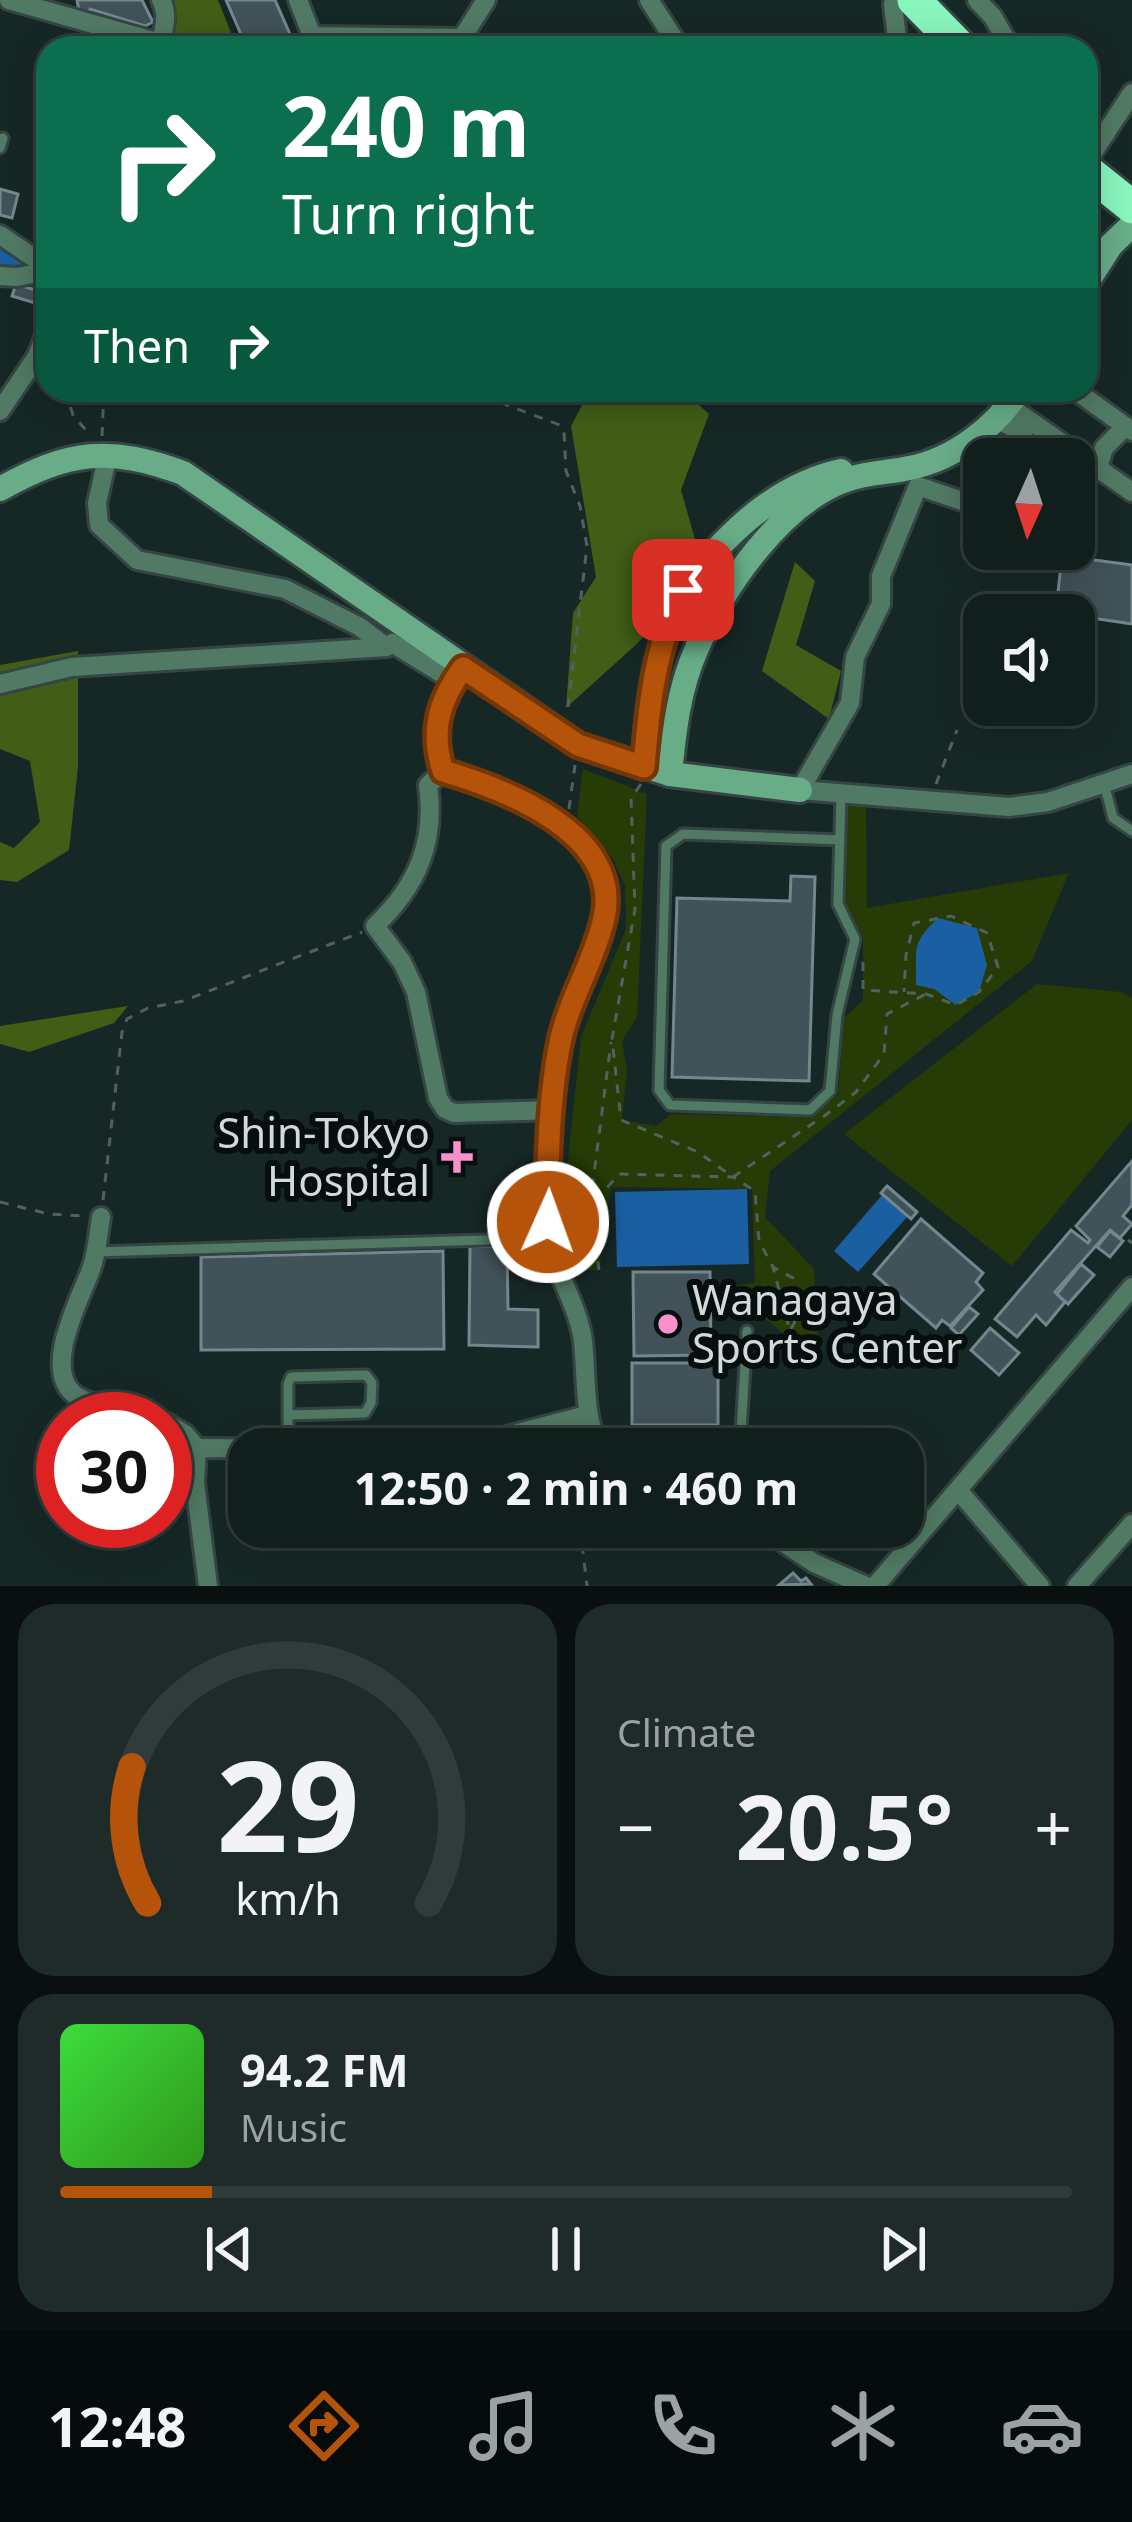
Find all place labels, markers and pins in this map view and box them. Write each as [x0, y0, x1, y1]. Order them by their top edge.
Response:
pin [632, 539, 734, 641]
place label: Shin-Tokyo Hospital [217, 1103, 430, 1208]
marker: Shin-Tokyo Hospital [441, 1141, 473, 1173]
place label: Wanagaya Sports Center [692, 1270, 962, 1375]
marker: Wanagaya Sports Center [655, 1311, 681, 1337]

